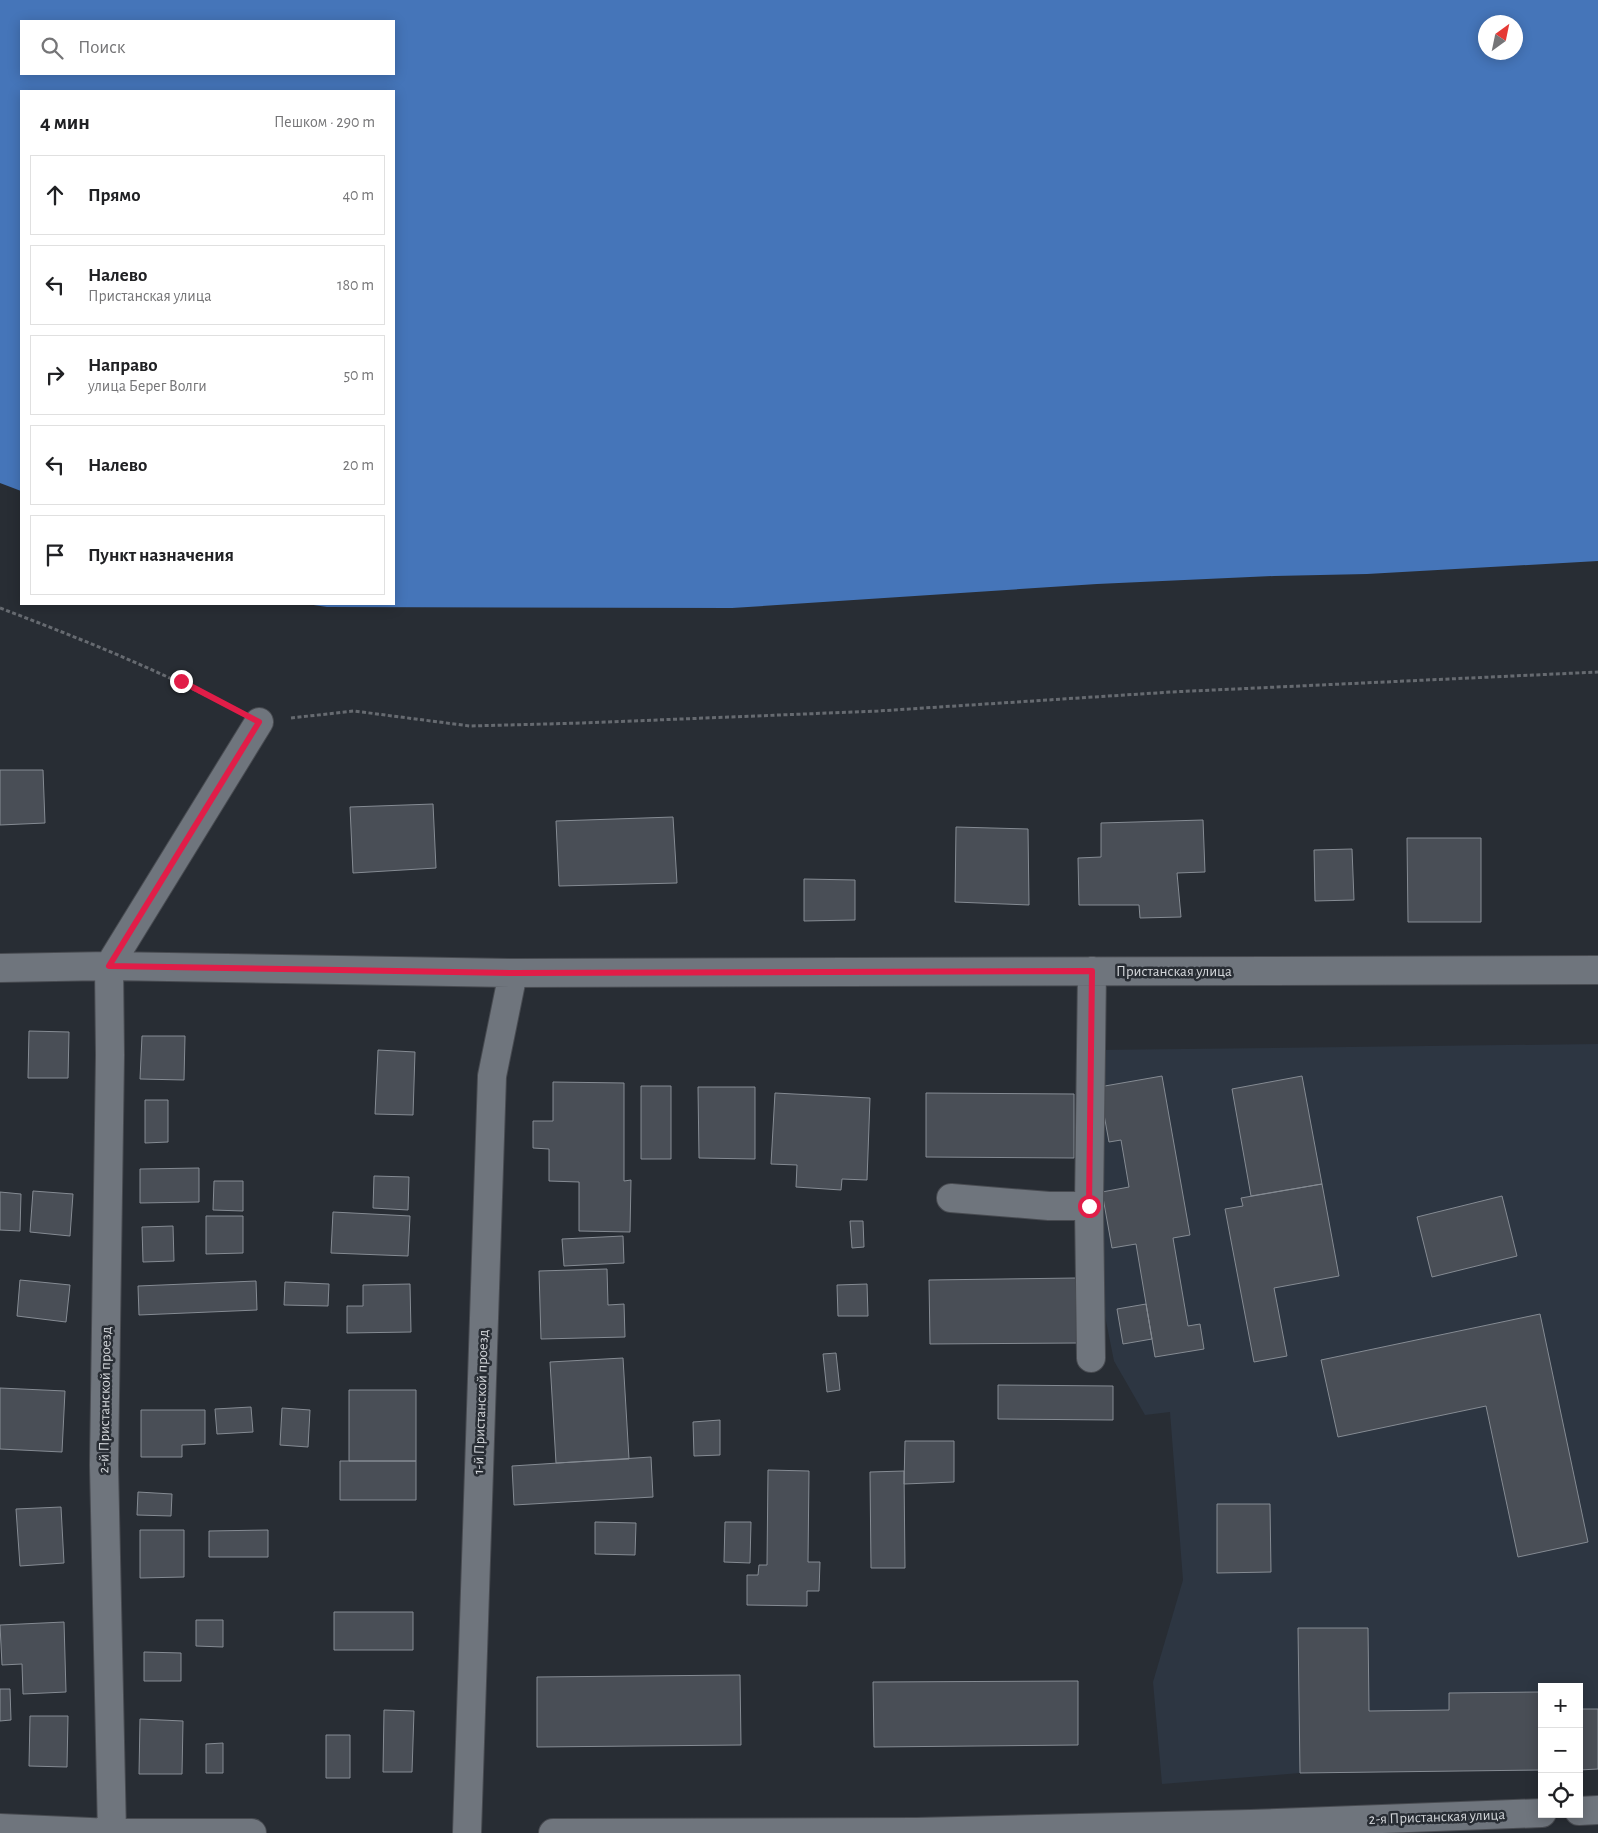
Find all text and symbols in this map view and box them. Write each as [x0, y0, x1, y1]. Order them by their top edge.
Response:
north arrow [1478, 15, 1523, 60]
search box [20, 20, 395, 75]
icon: search [38, 34, 66, 62]
text: Поиск [78, 38, 125, 57]
text: 4 мин [40, 112, 90, 133]
text: Пешком · 290 m [274, 114, 375, 130]
icon: ahead [41, 181, 69, 209]
text: Прямо [88, 186, 141, 205]
text: 40 m [342, 187, 374, 203]
text: Налево [88, 266, 147, 285]
icon: left [41, 271, 69, 299]
text: 180 m [337, 277, 374, 293]
text: Пристанская улица [88, 288, 212, 304]
text: Направо [88, 356, 158, 375]
icon: right [41, 361, 69, 389]
text: 50 m [343, 367, 374, 383]
text: улица Берег Волги [88, 378, 207, 394]
icon: left [41, 451, 69, 479]
text: Налево [88, 456, 147, 475]
text: 20 m [343, 457, 374, 473]
icon: arrive [41, 541, 69, 569]
text: Пункт назначения [88, 546, 234, 565]
route end [170, 670, 193, 693]
street label: Пристанская улица [1116, 964, 1232, 979]
route start [1078, 1195, 1101, 1218]
street label: 2-й Пристанской проезд [96, 1327, 114, 1473]
street label: 1-й Пристанской проезд [471, 1329, 491, 1475]
map controls [1538, 1683, 1583, 1818]
button: + [1538, 1683, 1583, 1728]
button: − [1538, 1728, 1583, 1773]
button: locate [1538, 1773, 1583, 1818]
street label: 2-я Пристанская улица [1368, 1807, 1506, 1827]

